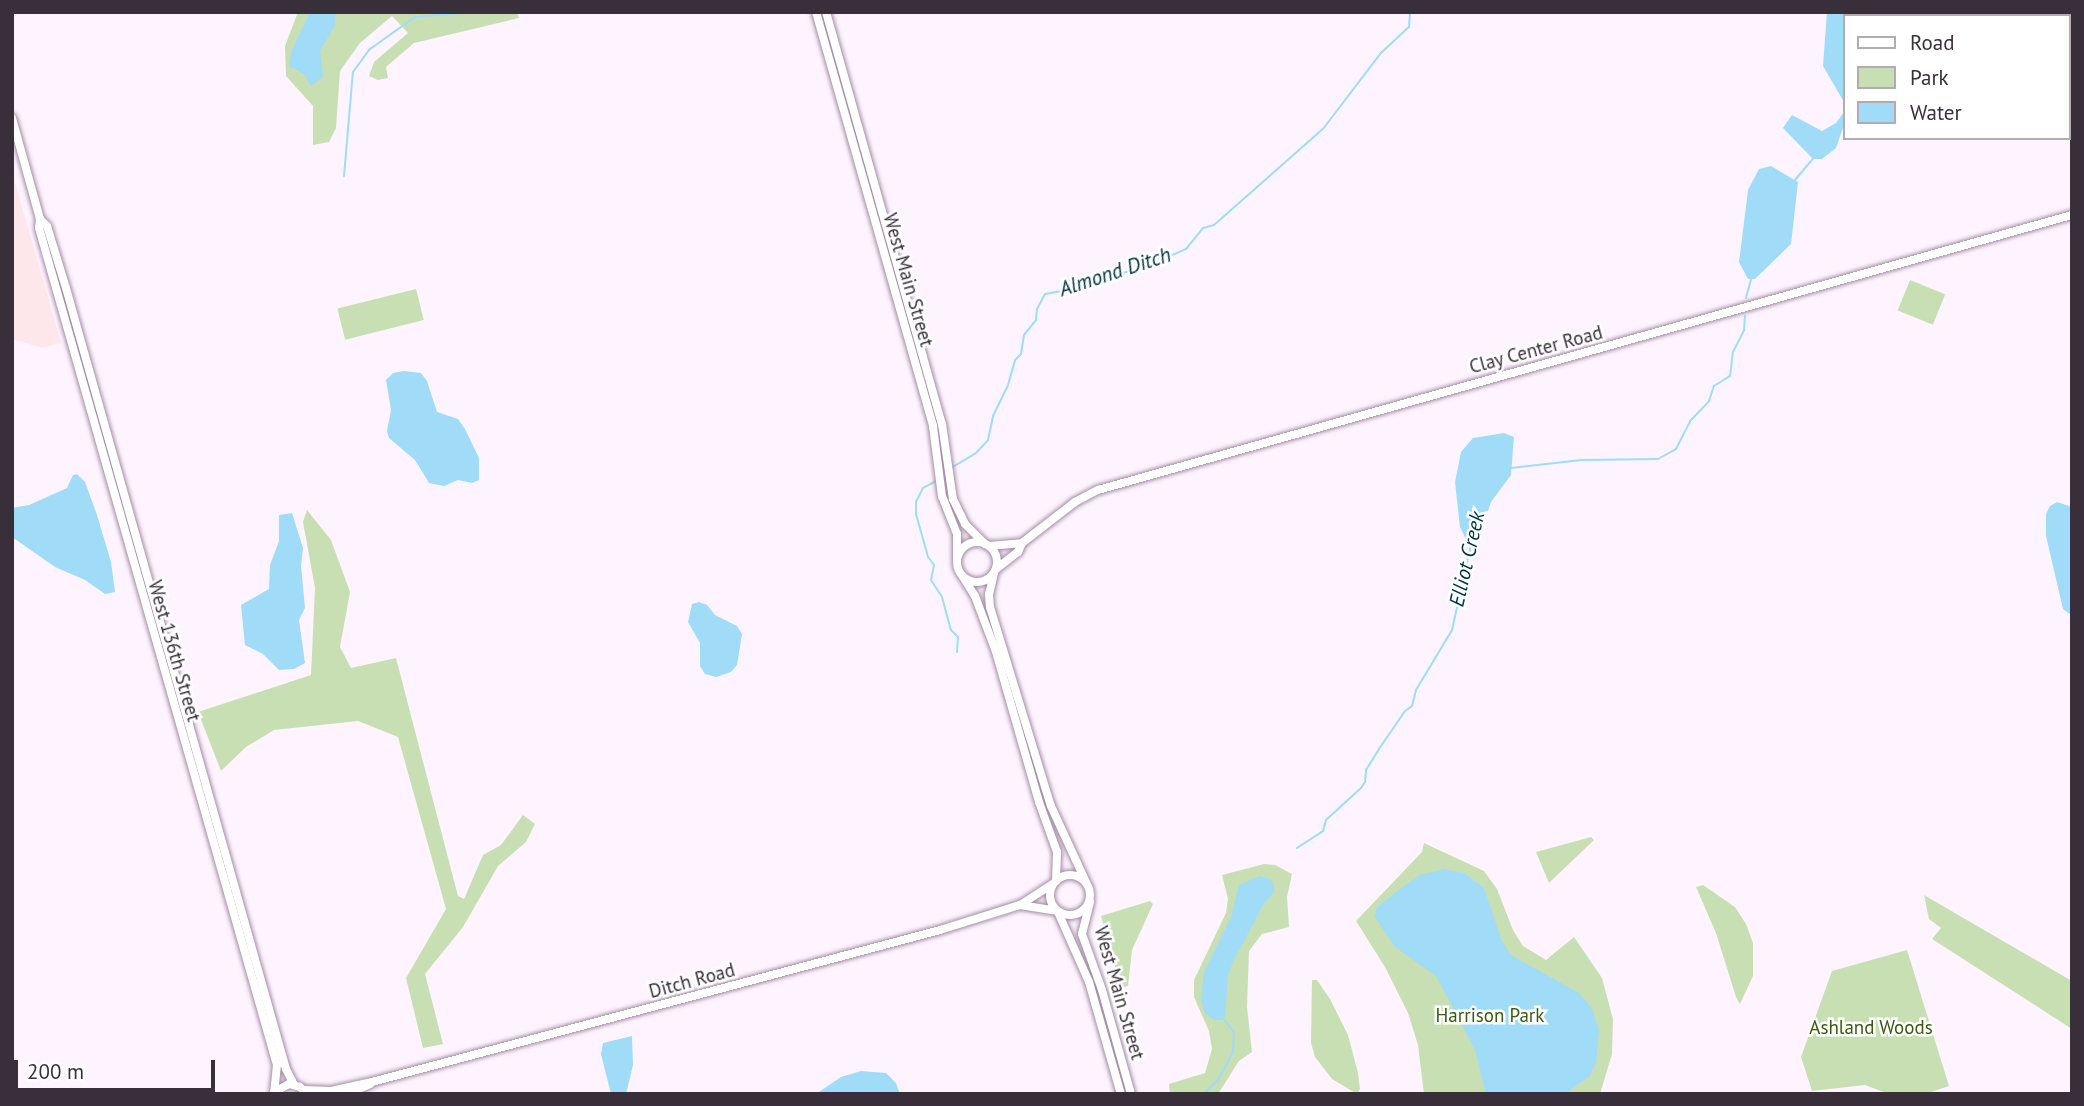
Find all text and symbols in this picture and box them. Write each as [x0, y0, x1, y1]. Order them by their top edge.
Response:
legend [1842, 14, 2070, 140]
text: Road [1910, 29, 1954, 56]
text: Park [1910, 64, 1949, 91]
text: Water [1910, 99, 1962, 126]
street label: West Main Street [878, 211, 938, 349]
water label: Almond Ditch [1056, 242, 1174, 302]
street label: Clay Center Road [1467, 321, 1605, 379]
water label: Elliot Creek [1444, 509, 1490, 609]
street label: West 136th Street [143, 578, 205, 724]
street label: West Main Street [1089, 924, 1149, 1062]
street label: Ditch Road [647, 959, 737, 1003]
park label: Harrison Park [1436, 1005, 1544, 1027]
park label: Ashland Woods [1809, 1017, 1933, 1039]
scale bar [18, 1046, 219, 1090]
text: 200 m [27, 1058, 84, 1085]

